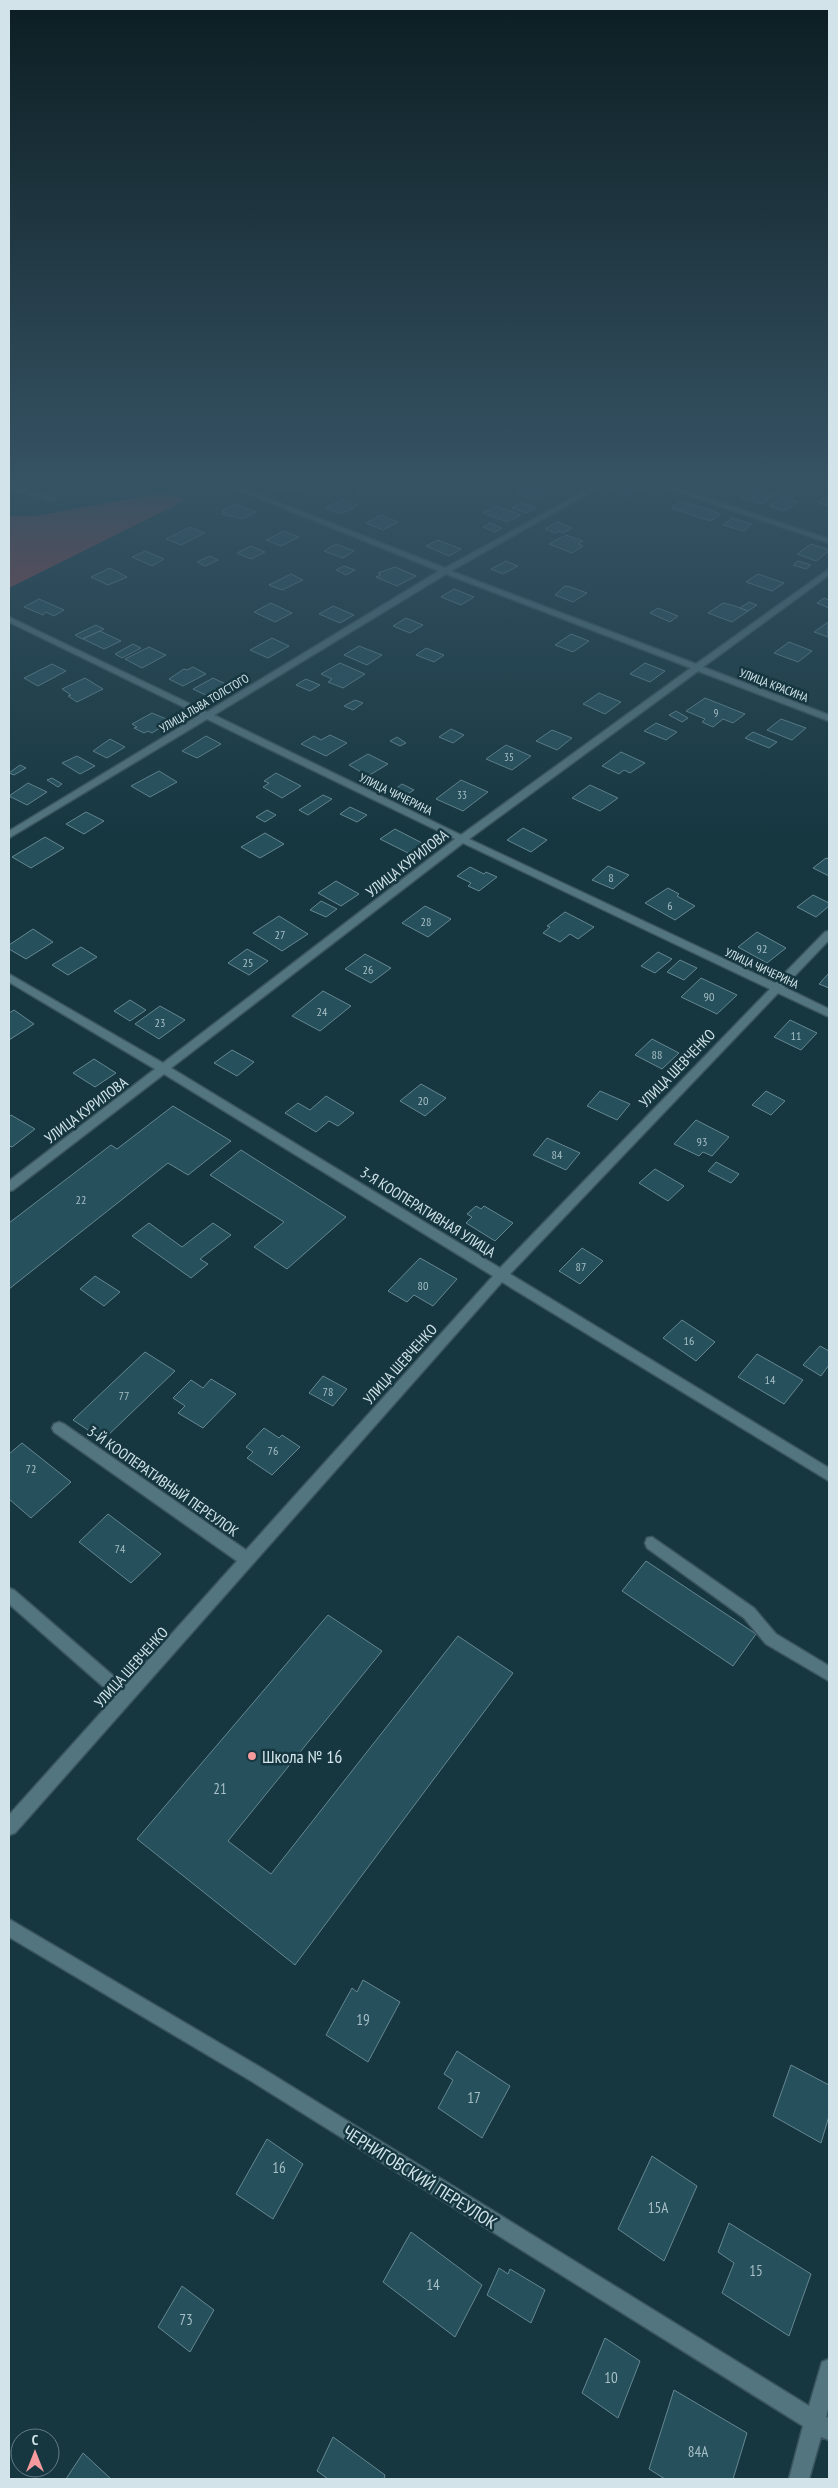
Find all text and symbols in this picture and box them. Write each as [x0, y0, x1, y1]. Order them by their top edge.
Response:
street label: УЛИЦА КРАСИНА [737, 665, 811, 705]
street label: УЛИЦА ЛЬВА ТОЛСТОГО [157, 670, 252, 736]
house number: 9 [714, 706, 719, 720]
house number: 35 [504, 750, 514, 764]
street label: УЛИЦА ЧИЧЕРИНА [357, 770, 435, 818]
house number: 33 [457, 788, 467, 802]
street label: УЛИЦА КУРИЛОВА [362, 824, 453, 901]
house number: 8 [608, 870, 614, 885]
house number: 6 [667, 898, 673, 913]
house number: 28 [421, 914, 431, 929]
house number: 27 [275, 927, 285, 942]
house number: 92 [757, 941, 767, 956]
street label: УЛИЦА ЧИЧЕРИНА [723, 944, 802, 992]
house number: 25 [243, 955, 253, 970]
house number: 26 [363, 962, 373, 977]
house number: 90 [704, 989, 714, 1004]
house number: 24 [317, 1004, 328, 1019]
house number: 23 [155, 1015, 165, 1030]
street label: УЛИЦА ШЕВЧЕНКО [635, 1025, 719, 1111]
house number: 11 [791, 1028, 801, 1043]
house number: 88 [652, 1047, 662, 1062]
street label: УЛИЦА КУРИЛОВА [41, 1072, 132, 1147]
house number: 20 [418, 1093, 428, 1108]
house number: 93 [697, 1134, 707, 1149]
house number: 84 [552, 1147, 563, 1162]
street label: 3-Я КООПЕРАТИВНАЯ УЛИЦА [357, 1163, 500, 1262]
house number: 22 [76, 1192, 86, 1207]
house number: 87 [576, 1259, 586, 1274]
house number: 80 [418, 1278, 428, 1293]
street label: УЛИЦА ШЕВЧЕНКО [359, 1320, 441, 1408]
house number: 16 [684, 1333, 694, 1348]
house number: 14 [765, 1372, 776, 1387]
house number: 78 [323, 1384, 333, 1399]
house number: 77 [119, 1388, 129, 1403]
street label: 3-Й КООПЕРАТИВНЫЙ ПЕРЕУЛОК [84, 1421, 243, 1541]
house number: 76 [268, 1443, 278, 1458]
house number: 72 [26, 1461, 36, 1476]
house number: 74 [115, 1541, 126, 1556]
street label: УЛИЦА ШЕВЧЕНКО [90, 1623, 172, 1711]
place label: Школа № 16 [262, 1745, 342, 1768]
marker: Школа № 16 [246, 1750, 258, 1762]
house number: 21 [213, 1779, 227, 1798]
house number: 19 [356, 2010, 370, 2029]
house number: 17 [467, 2088, 481, 2107]
street label: ЧЕРНИГОВСКИЙ ПЕРЕУЛОК [339, 2120, 502, 2234]
house number: 16 [272, 2158, 286, 2177]
house number: 15А [648, 2198, 669, 2217]
house number: 15 [749, 2261, 763, 2280]
house number: 14 [426, 2275, 440, 2294]
house number: 73 [179, 2310, 193, 2329]
house number: 10 [604, 2368, 618, 2387]
north arrow [10, 2428, 60, 2478]
text: С [32, 2431, 39, 2449]
house number: 84А [688, 2442, 709, 2461]

